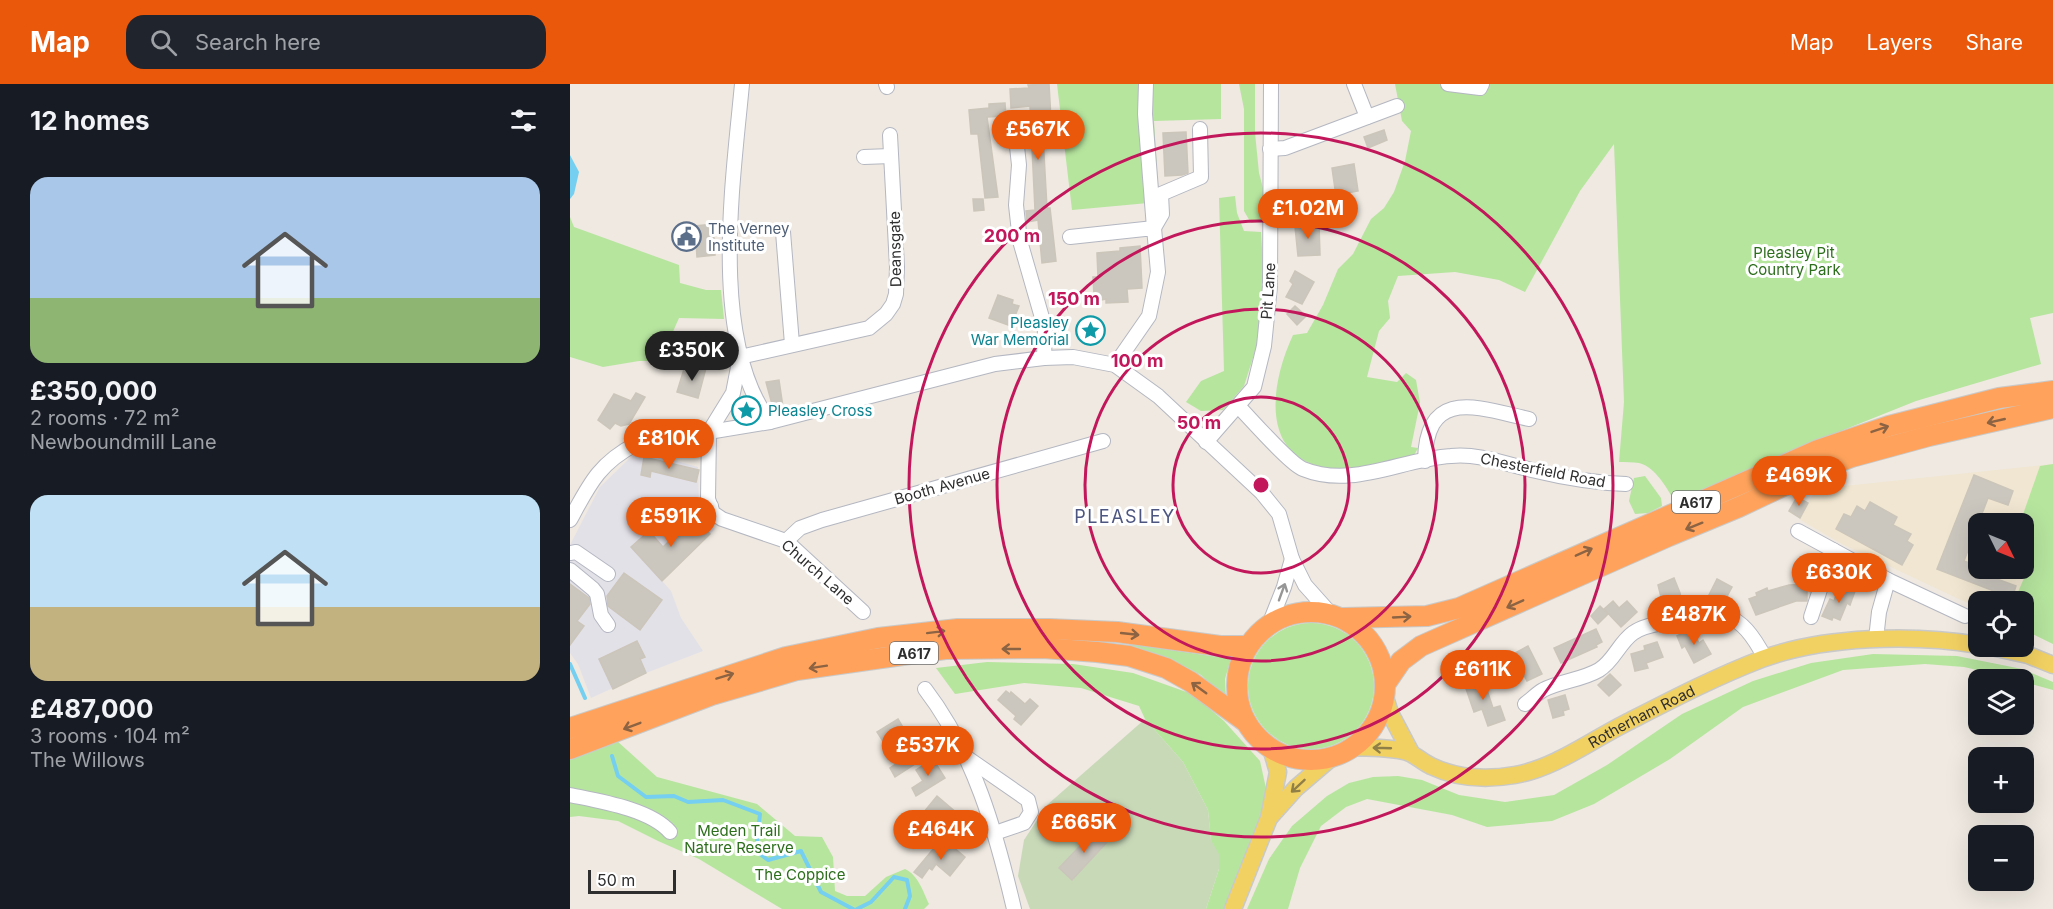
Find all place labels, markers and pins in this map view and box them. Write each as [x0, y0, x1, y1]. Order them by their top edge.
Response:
pin: £567K [996, 110, 1080, 161]
pin: £1.02M [1259, 189, 1357, 240]
place label: The Verney Institute [708, 219, 790, 255]
public building icon: The Verney Institute [671, 221, 703, 253]
place label: Pleasley War Memorial [971, 313, 1070, 349]
place icon: Pleasley War Memorial [1074, 315, 1106, 347]
pin: £350K [650, 331, 734, 382]
place icon: Pleasley Cross [731, 394, 763, 426]
place label: Pleasley Cross [768, 401, 872, 420]
pin: £810K [627, 419, 711, 470]
pin: £469K [1757, 456, 1841, 507]
centre of rings [1251, 475, 1271, 495]
pin: £591K [629, 497, 713, 548]
pin: £630K [1797, 553, 1881, 604]
pin: £487K [1652, 595, 1736, 646]
pin: £611K [1441, 650, 1525, 701]
pin: £537K [886, 726, 970, 777]
pin: £665K [1042, 803, 1126, 854]
pin: £464K [899, 810, 983, 861]

